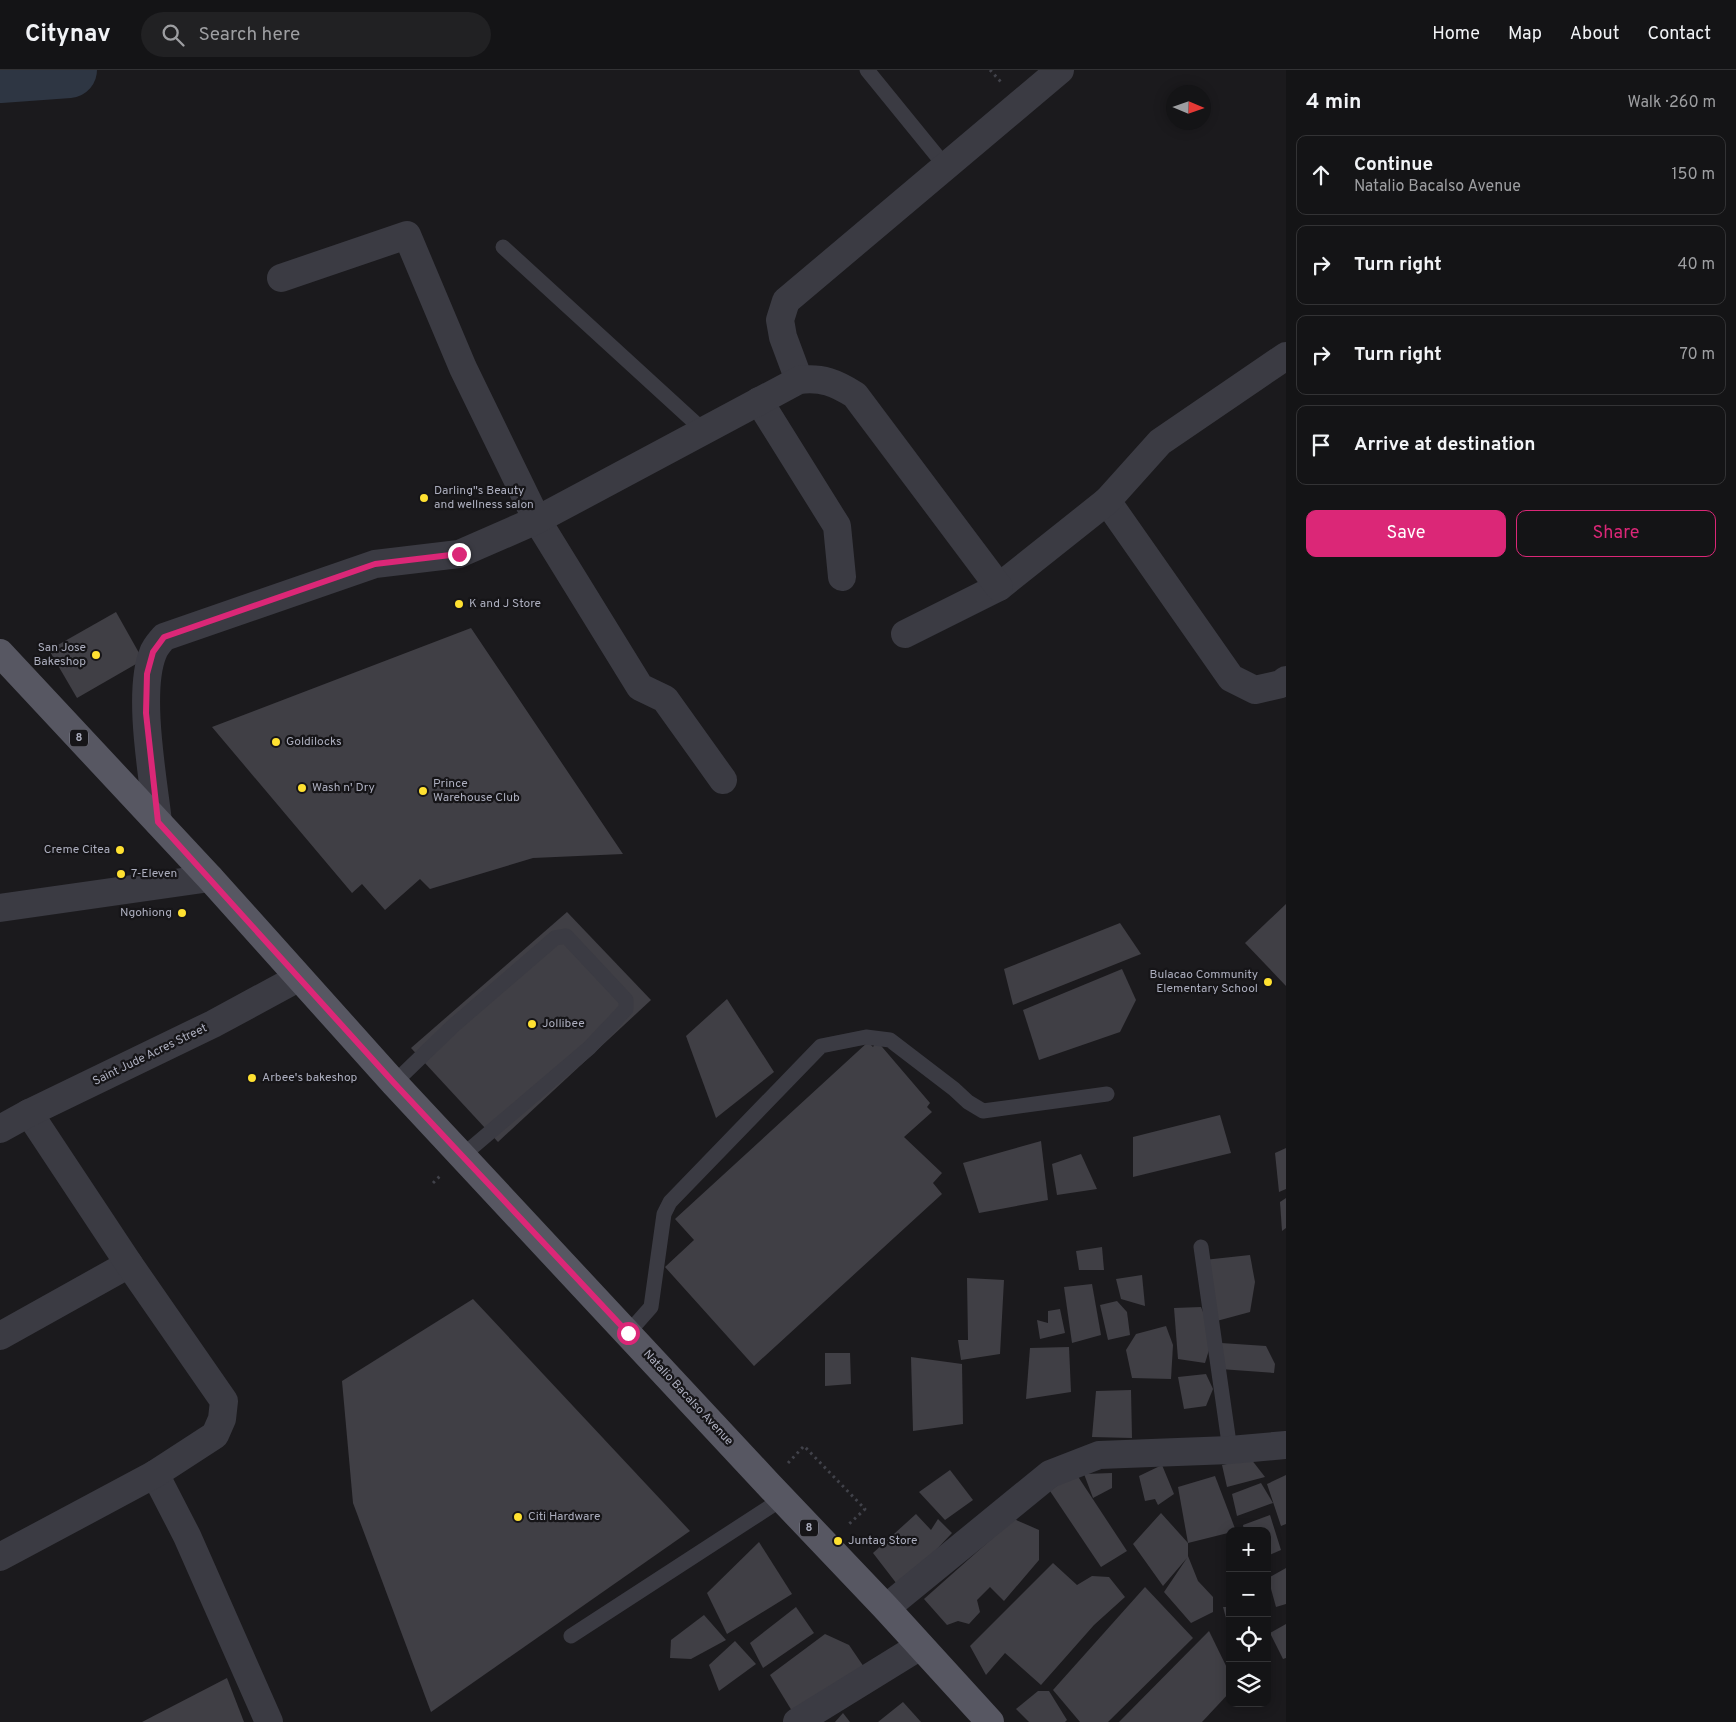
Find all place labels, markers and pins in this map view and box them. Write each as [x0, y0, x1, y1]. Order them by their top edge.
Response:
place label: Darling"s Beauty and wellness salon [434, 483, 534, 513]
marker: Darling"s Beauty and wellness salon [418, 492, 430, 504]
place label: K and J Store [469, 596, 541, 612]
marker: K and J Store [453, 598, 465, 610]
place label: San Jose Bakeshop [33, 640, 86, 670]
marker: San Jose Bakeshop [90, 649, 102, 661]
place label: Goldilocks [286, 734, 342, 750]
marker: Goldilocks [270, 736, 282, 748]
place label: Prince Warehouse Club [433, 776, 520, 806]
place label: Wash n' Dry [312, 780, 375, 796]
marker: Wash n' Dry [296, 782, 308, 794]
marker: Prince Warehouse Club [417, 785, 429, 797]
place label: Creme Citea [44, 842, 110, 858]
marker: Creme Citea [114, 844, 126, 856]
place label: 7-Eleven [131, 866, 177, 882]
marker: 7-Eleven [115, 868, 127, 880]
place label: Ngohiong [120, 905, 172, 921]
marker: Ngohiong [176, 907, 188, 919]
place label: Bulacao Community Elementary School [1150, 967, 1258, 997]
marker: Bulacao Community Elementary School [1262, 976, 1274, 988]
place label: Jollibee [542, 1016, 585, 1032]
marker: Jollibee [526, 1018, 538, 1030]
place label: Arbee's bakeshop [262, 1070, 358, 1086]
marker: Arbee's bakeshop [246, 1072, 258, 1084]
place label: Citi Hardware [528, 1509, 600, 1525]
marker: Citi Hardware [512, 1511, 524, 1523]
place label: Juntag Store [848, 1533, 917, 1549]
marker: Juntag Store [832, 1535, 844, 1547]

